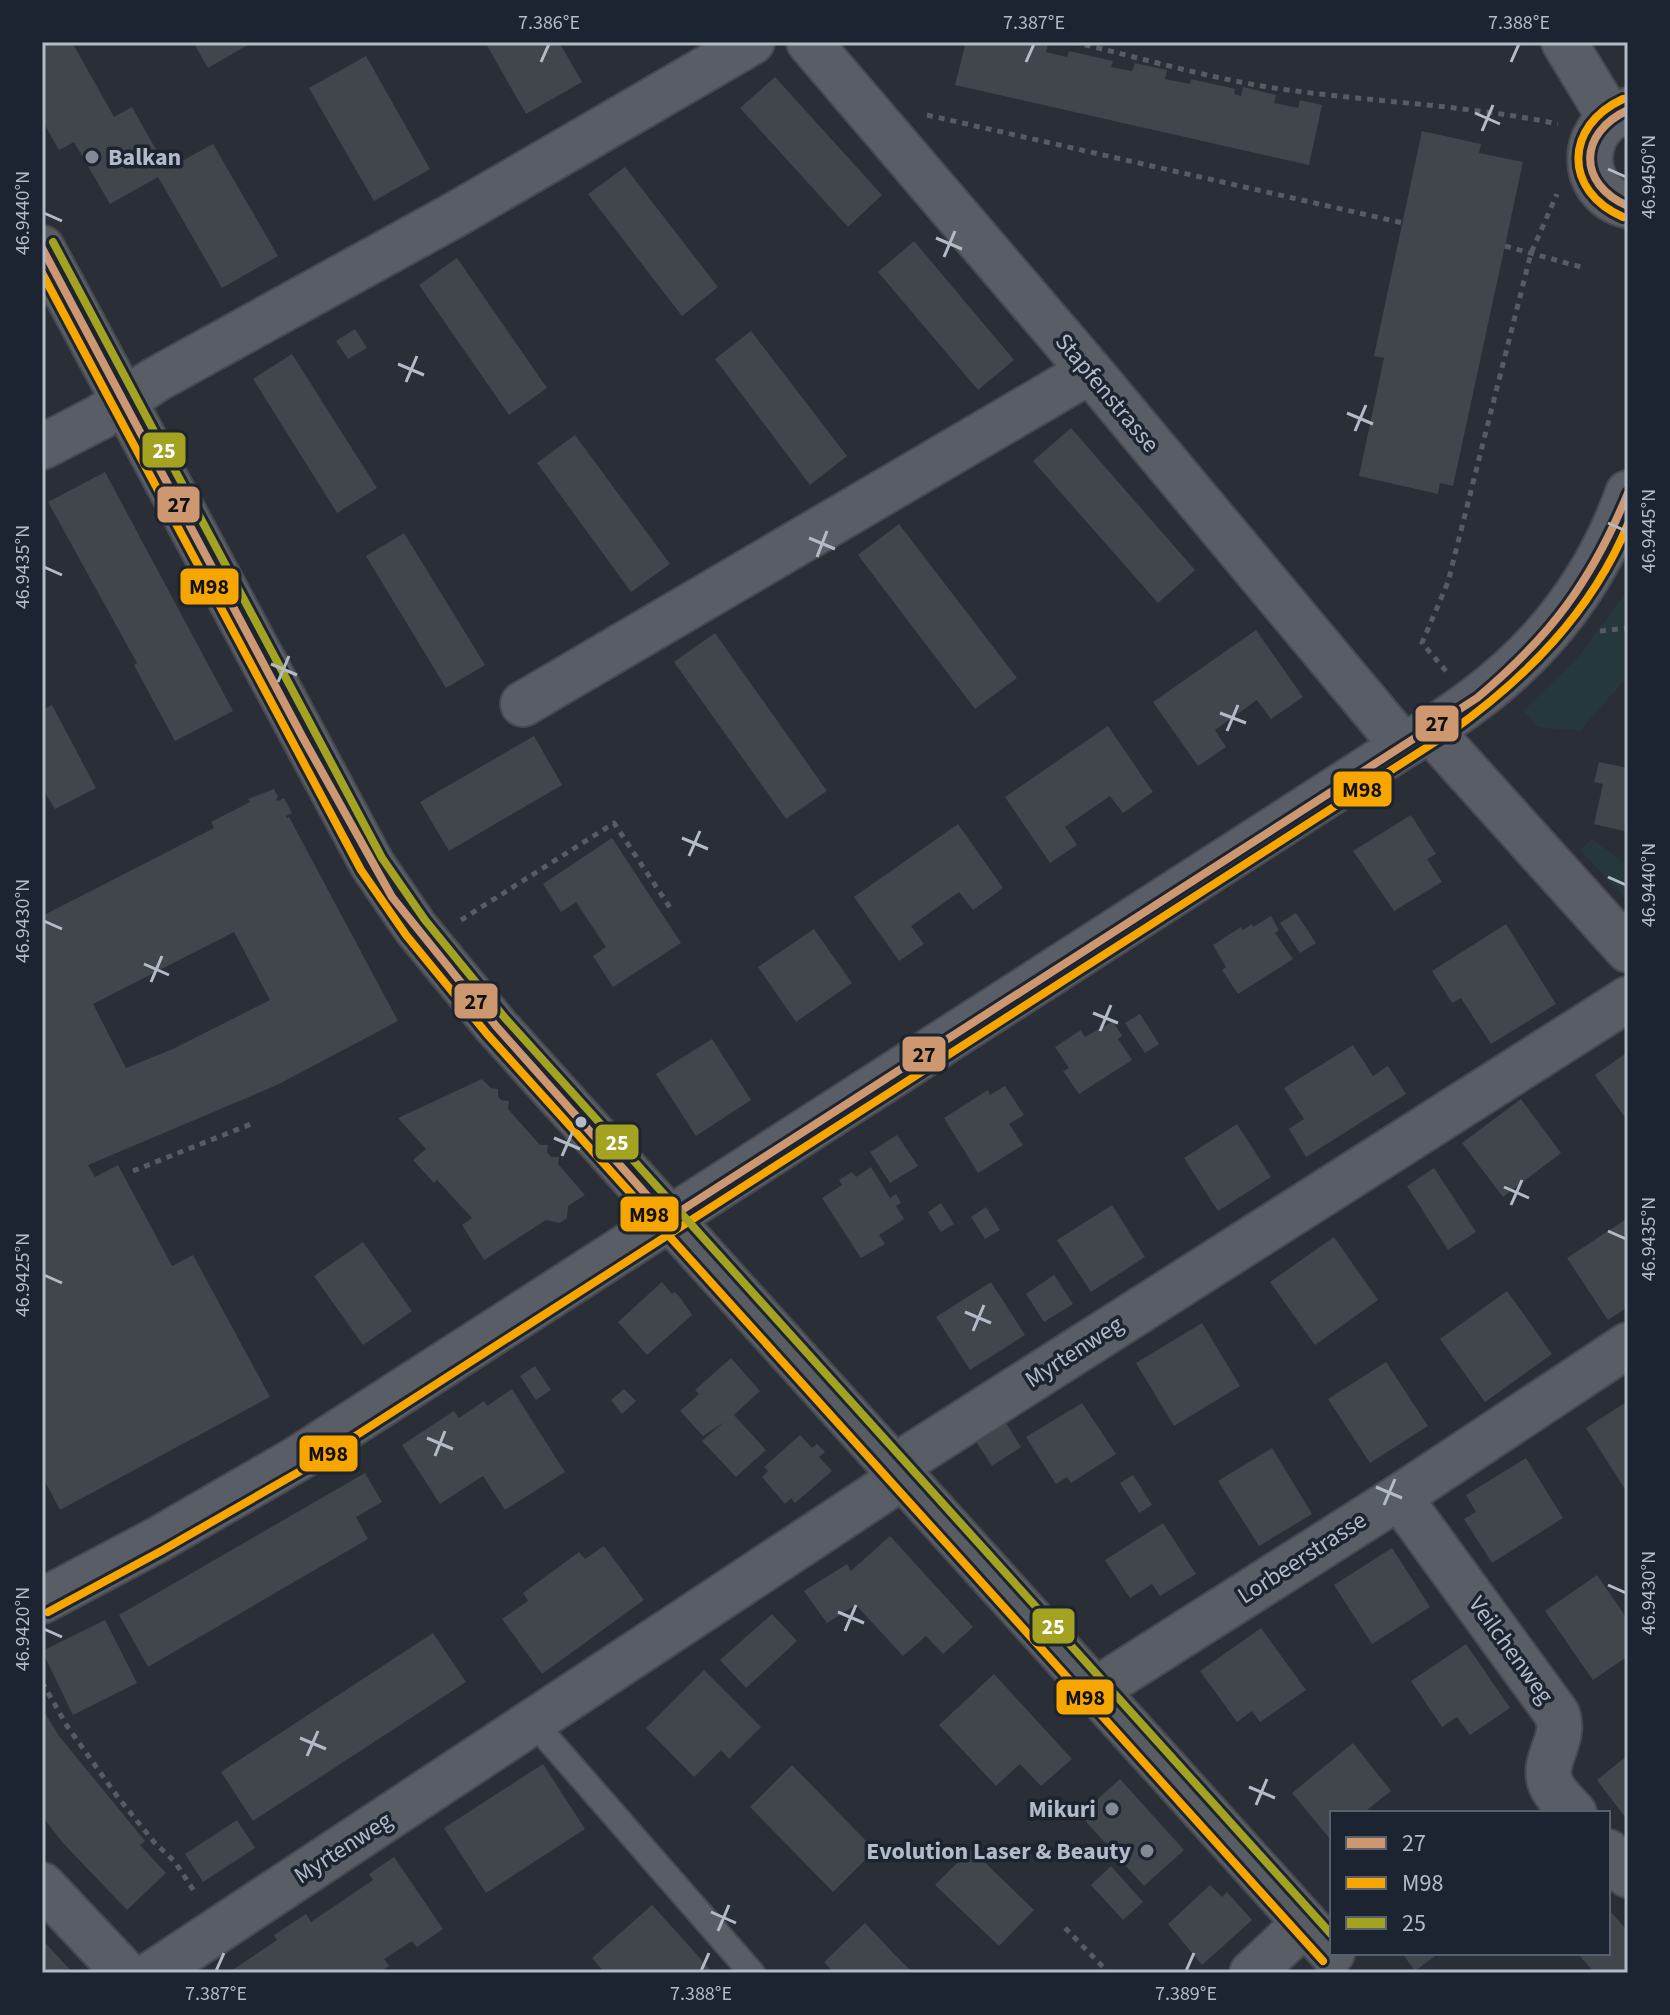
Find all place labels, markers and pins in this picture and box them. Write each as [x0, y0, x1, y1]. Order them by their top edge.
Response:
place label: Balkan [108, 140, 181, 175]
marker: Balkan [83, 148, 101, 166]
unlabelled marker [573, 1114, 589, 1130]
place label: Mikuri [1029, 1792, 1096, 1827]
marker: Mikuri [1103, 1800, 1121, 1818]
place label: Evolution Laser & Beauty [866, 1834, 1131, 1869]
marker: Evolution Laser & Beauty [1138, 1842, 1156, 1860]

